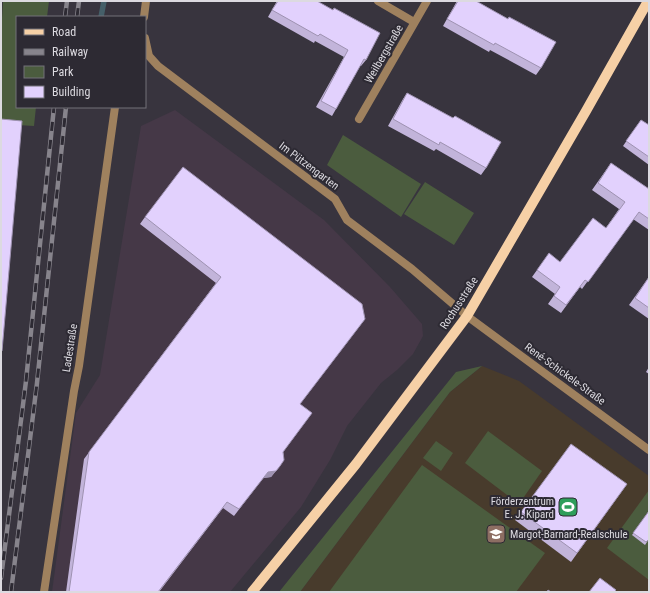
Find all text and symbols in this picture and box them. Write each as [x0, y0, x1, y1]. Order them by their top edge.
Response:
legend [16, 16, 146, 108]
street label: Weilbergstraße [362, 22, 406, 86]
text: Road [52, 25, 76, 39]
text: Railway [52, 45, 88, 59]
text: Park [52, 65, 74, 79]
text: Building [52, 85, 90, 99]
street label: Im Pützengarten [277, 139, 341, 193]
street label: Rochusstraße [437, 274, 481, 332]
street label: Ladestraße [60, 323, 80, 373]
street label: René-Schickele-Straße [522, 340, 608, 408]
place label: Förderzentrum E. J. Kipard [491, 495, 554, 521]
sports icon: Förderzentrum E. J. Kipard [557, 496, 579, 518]
school or university icon: Margot-Barnard-Realschule [485, 523, 507, 545]
place label: Margot-Barnard-Realschule [510, 528, 628, 541]

